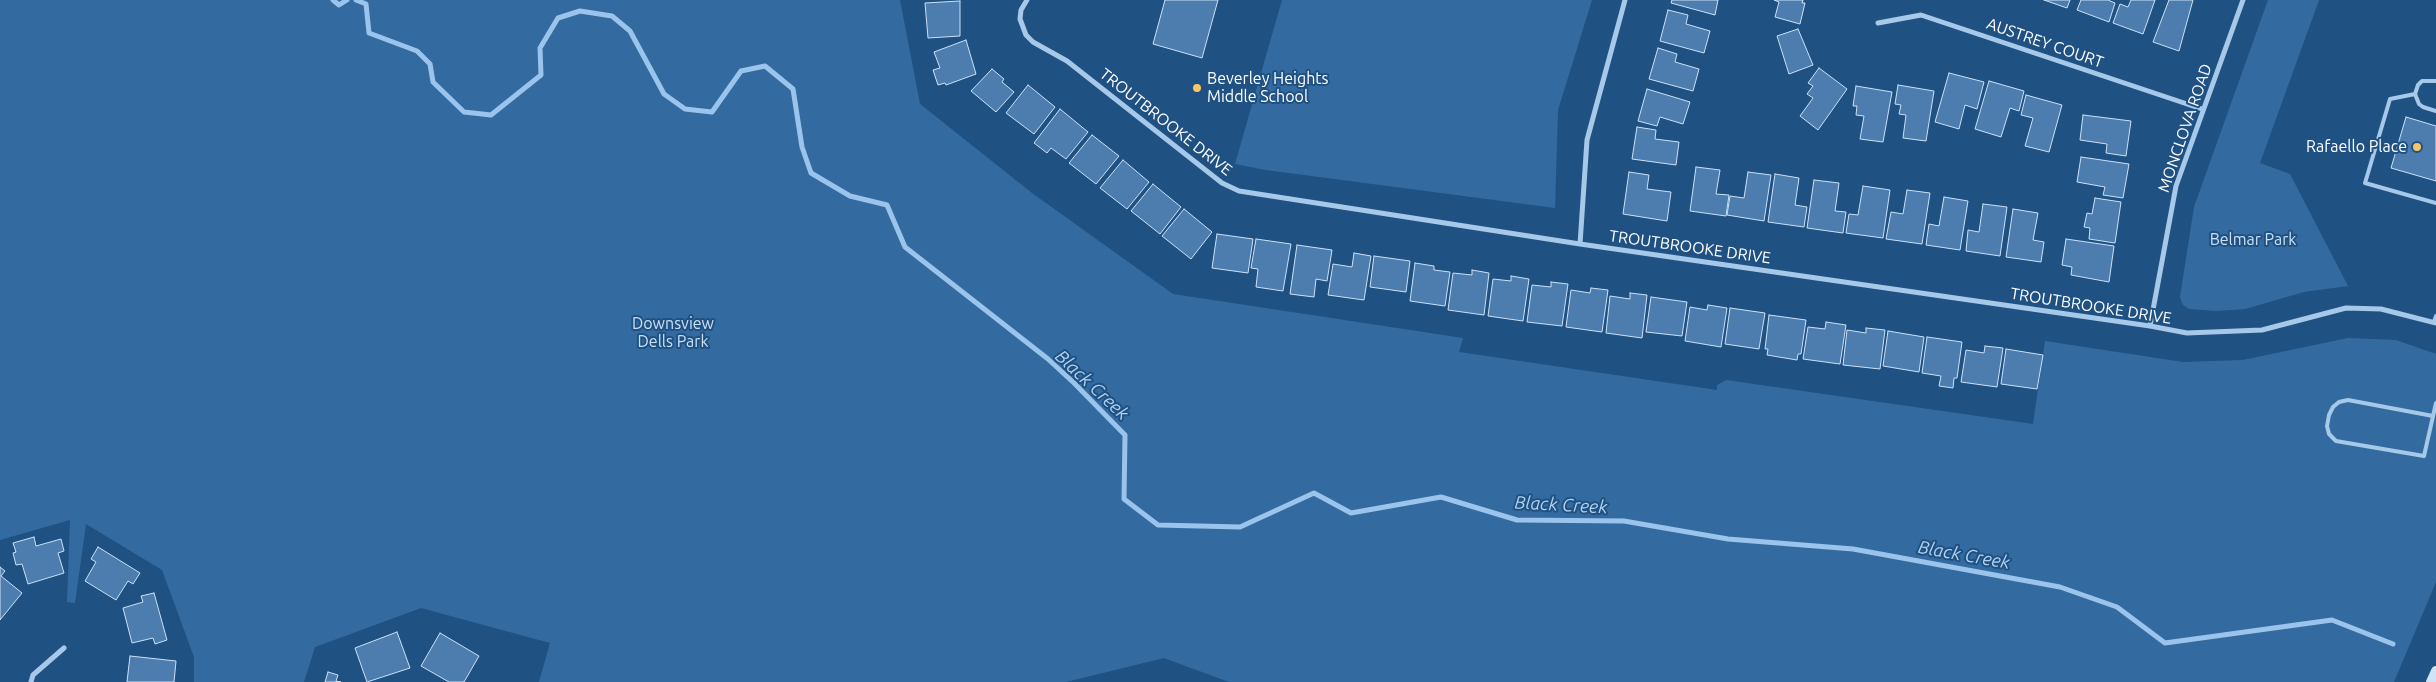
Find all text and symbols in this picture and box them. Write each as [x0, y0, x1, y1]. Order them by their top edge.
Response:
street label: AUSTREY COURT [1984, 14, 2106, 72]
street label: MONCLOVA ROAD [2154, 61, 2216, 195]
street label: TROUTBROOKE DRIVE [1096, 64, 1236, 180]
place label: Beverley Heights Middle School [1207, 69, 1329, 107]
marker: Beverley Heights Middle School [1191, 82, 1203, 94]
place label: Rafaello Place [2306, 137, 2407, 157]
marker: Rafaello Place [2411, 141, 2423, 153]
street label: TROUTBROOKE DRIVE [1608, 226, 1772, 268]
park label: Belmar Park [2210, 230, 2296, 250]
street label: TROUTBROOKE DRIVE [2009, 284, 2173, 328]
park label: Downsview Dells Park [632, 314, 714, 352]
water label: Black Creek [1051, 345, 1133, 425]
water label: Black Creek [1514, 492, 1608, 518]
water label: Black Creek [1916, 536, 2012, 574]

